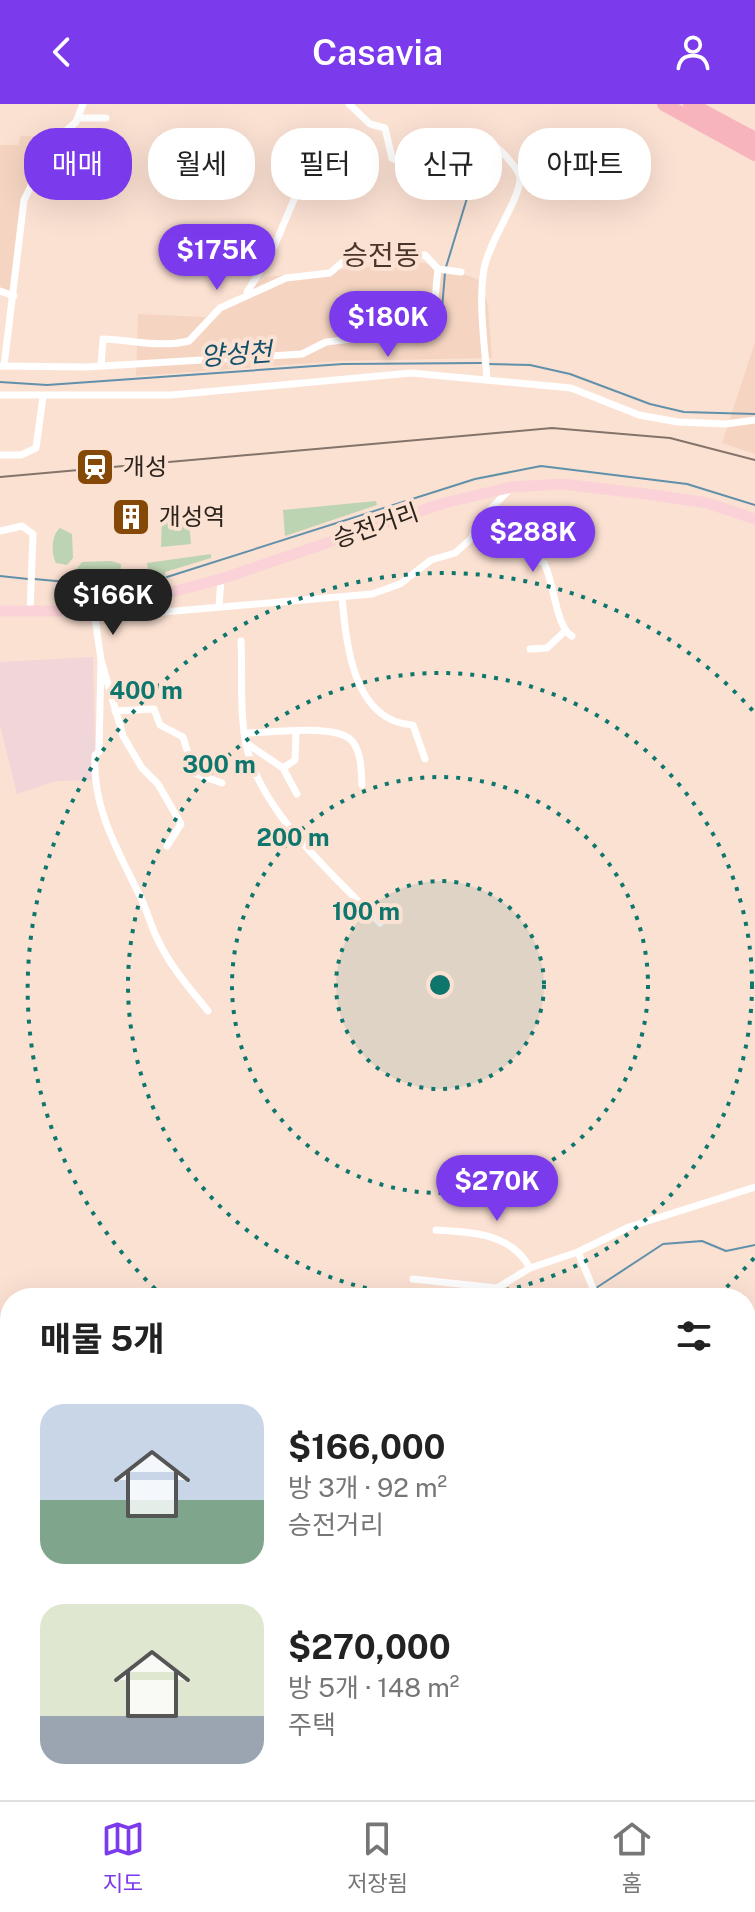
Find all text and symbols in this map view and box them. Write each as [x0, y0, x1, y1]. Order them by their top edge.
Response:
icon: back [40, 30, 84, 74]
icon: person [671, 30, 715, 74]
text: Casavia [312, 31, 443, 73]
chip: 매매 [24, 128, 132, 200]
chip: 월세 [148, 128, 255, 200]
chip: 필터 [271, 128, 379, 200]
chip: 신규 [395, 128, 502, 200]
chip: 아파트 [518, 128, 651, 200]
pin: $175K [161, 224, 273, 292]
text: $175K [176, 234, 258, 265]
district label: 승전동 [342, 238, 420, 271]
pin: $180K [332, 291, 444, 359]
text: $180K [347, 301, 429, 332]
water label: 양성천 [199, 335, 276, 371]
station icon: 개성 [74, 446, 116, 488]
place label: 개성 [123, 452, 167, 480]
building icon: 개성역 [110, 496, 152, 538]
street label: 승전거리 [329, 497, 422, 553]
place label: 개성역 [159, 502, 225, 530]
pin: $288K [477, 506, 589, 574]
text: $288K [489, 516, 577, 547]
pin: $166K [57, 569, 169, 637]
text: $166K [72, 579, 154, 610]
text: 400 m [109, 676, 183, 704]
text: 300 m [182, 750, 256, 778]
text: 200 m [256, 823, 330, 851]
text: 100 m [332, 897, 400, 925]
centre of rings [426, 971, 454, 999]
pin: $270K [441, 1155, 553, 1223]
text: $270K [454, 1165, 540, 1196]
icon: filters [672, 1314, 716, 1358]
text: 매물 5개 [40, 1319, 164, 1359]
text: $166,000 [288, 1427, 445, 1467]
icon: home [104, 1436, 200, 1532]
text: 방 3개 · 92 m² [288, 1472, 447, 1503]
text: 승전거리 [288, 1509, 384, 1540]
text: $270,000 [288, 1627, 451, 1667]
icon: home [104, 1636, 200, 1732]
text: 방 5개 · 148 m² [288, 1672, 459, 1703]
text: 주택 [288, 1709, 336, 1740]
tab: 지도 [101, 1817, 145, 1897]
tab: 저장됨 [347, 1817, 408, 1897]
tab: 홈 [610, 1817, 654, 1897]

